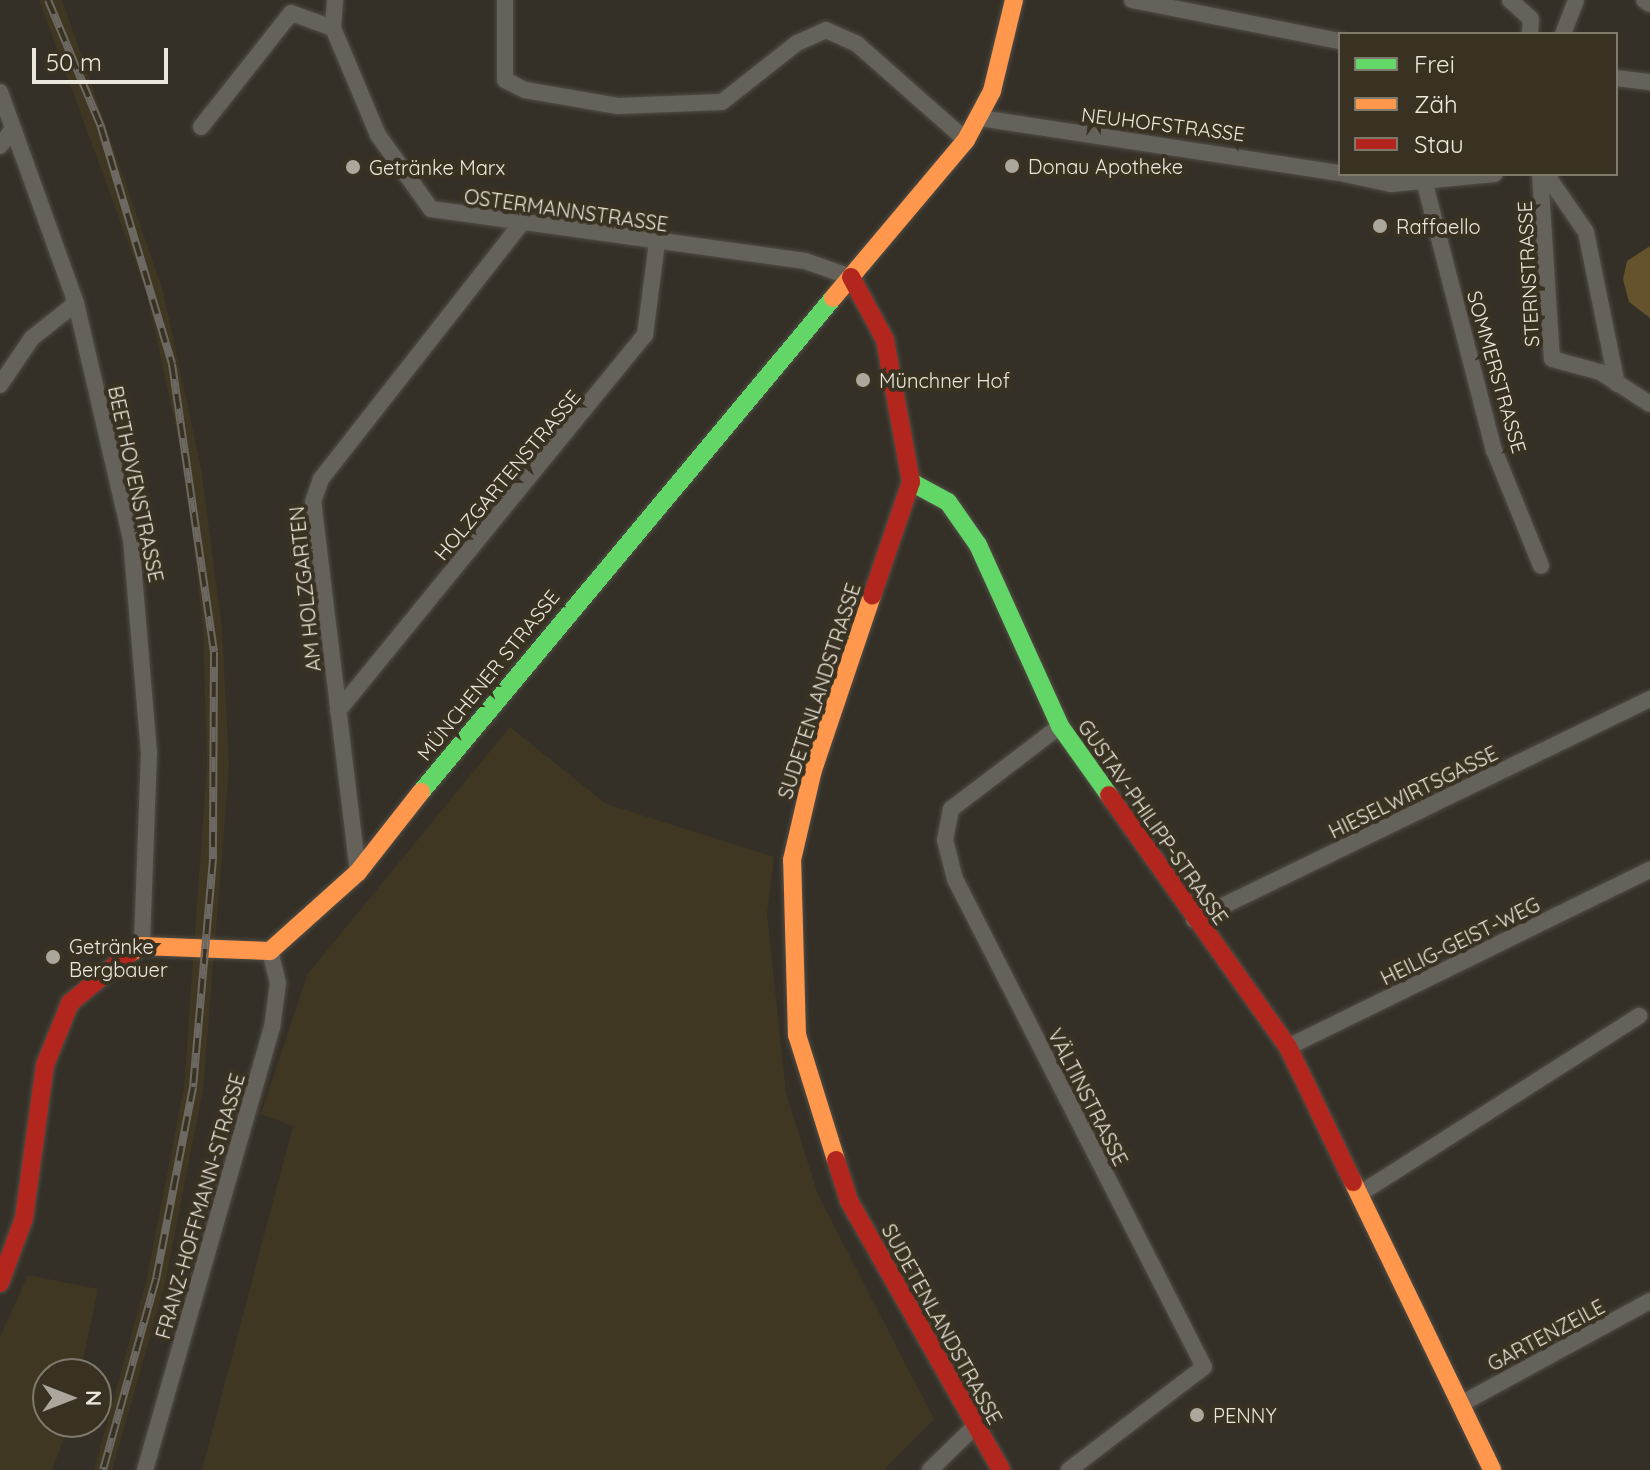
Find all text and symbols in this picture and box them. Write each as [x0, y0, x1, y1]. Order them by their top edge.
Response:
scale bar [36, 32, 172, 82]
legend [1338, 32, 1618, 176]
text: 50 m [46, 47, 102, 77]
text: Frei [1414, 49, 1455, 79]
text: Zäh [1414, 89, 1458, 119]
street label: NEUHOFSTRASSE [1080, 102, 1246, 146]
text: Stau [1414, 129, 1464, 159]
place label: Donau Apotheke [1028, 154, 1183, 178]
place label: Getränke Marx [369, 155, 505, 179]
marker: Donau Apotheke [1003, 157, 1021, 175]
marker: Getränke Marx [344, 158, 362, 176]
street label: OSTERMANNSTRASSE [463, 184, 669, 236]
street label: STERNSTRASSE [1512, 200, 1544, 348]
place label: Raffaello [1396, 214, 1480, 238]
marker: Raffaello [1371, 217, 1389, 235]
street label: SOMMERSTRASSE [1462, 288, 1532, 456]
place label: Münchner Hof [879, 368, 1010, 392]
marker: Münchner Hof [854, 371, 872, 389]
street label: BEETHOVENSTRASSE [103, 384, 169, 584]
street label: HOLZGARTENSTRASSE [429, 385, 585, 565]
street label: AM HOLZGARTEN [284, 505, 326, 673]
street label: SUDETENLANDSTRASSE [773, 580, 865, 802]
street label: MÜNCHENER STRASSE [412, 585, 564, 765]
street label: GUSTAV-PHILIPP-STRASSE [1073, 715, 1233, 929]
street label: HIESELWIRTSGASSE [1325, 741, 1501, 843]
street label: HEILIG-GEIST-WEG [1377, 892, 1543, 990]
place label: Getränke Bergbauer [69, 934, 168, 981]
marker: Getränke Bergbauer [44, 948, 62, 966]
street label: VÄLTINSTRASSE [1043, 1024, 1133, 1170]
street label: FRANZ-HOFFMANN-STRASSE [151, 1070, 249, 1342]
street label: SUDETENLANDSTRASSE [877, 1220, 1007, 1428]
street label: GARTENZEILE [1483, 1294, 1609, 1376]
north arrow [32, 1358, 112, 1438]
text: N [80, 1390, 108, 1406]
place label: PENNY [1213, 1403, 1277, 1427]
marker: PENNY [1188, 1406, 1206, 1424]

